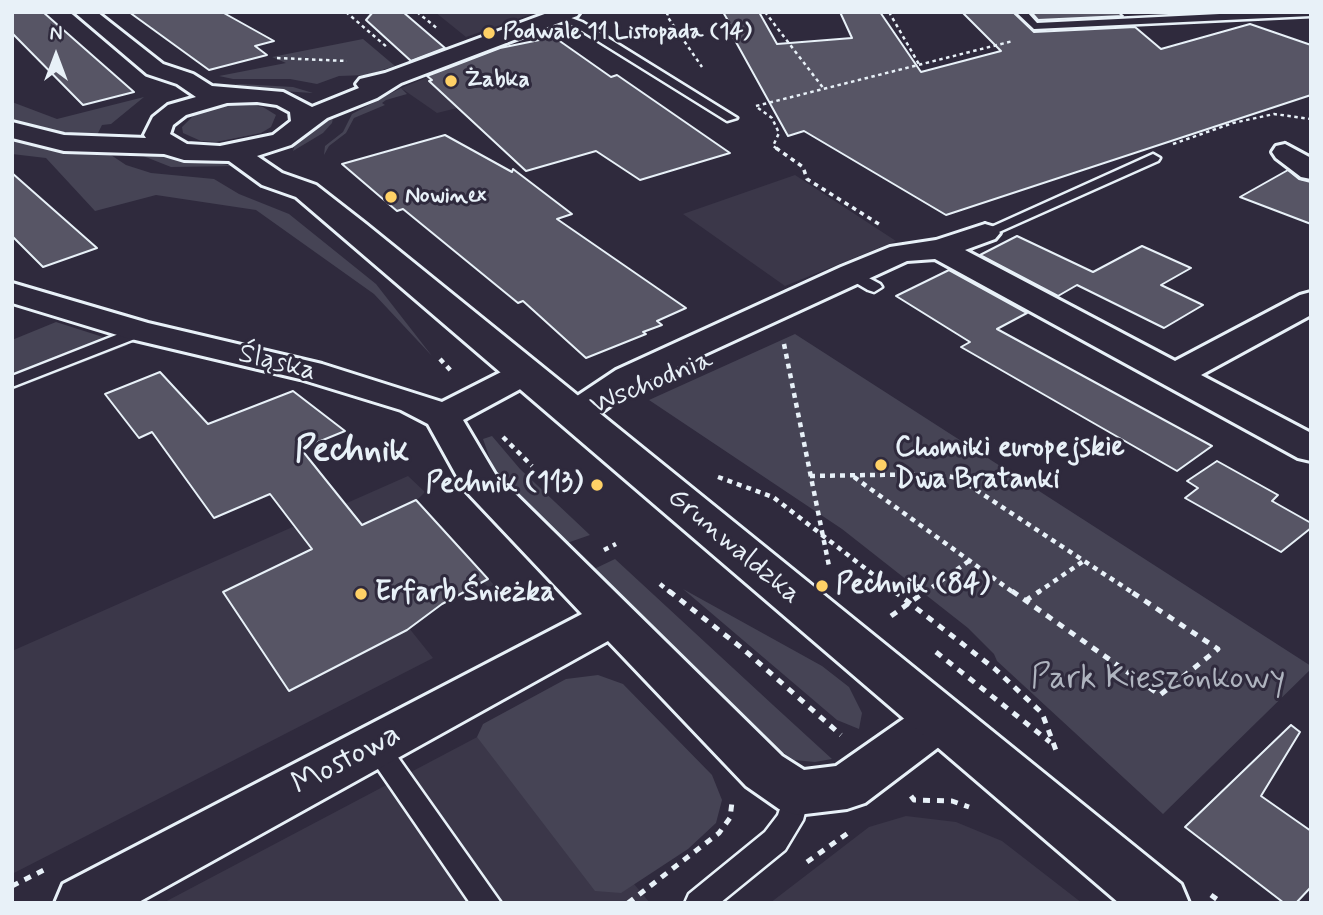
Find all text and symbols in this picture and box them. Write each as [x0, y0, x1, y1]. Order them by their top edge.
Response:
place label: Podwale 11 Listopada (14) [503, 19, 752, 47]
north arrow [21, 21, 91, 91]
text: N [50, 22, 62, 47]
marker: Podwale 11 Listopada (14) [481, 25, 497, 41]
place label: Żabka [465, 67, 530, 95]
marker: Żabka [443, 73, 459, 89]
place label: Nowinex [405, 183, 486, 211]
marker: Nowinex [383, 189, 399, 205]
street label: Śląska [235, 338, 319, 390]
street label: Wschodnia [586, 344, 718, 424]
district label: Pechnik [295, 432, 409, 474]
place label: Chomiki europejskie Dwa Bratanki [895, 432, 1125, 498]
marker: Chomiki europejskie Dwa Bratanki [873, 457, 889, 473]
place label: Pechnik (113) [426, 468, 583, 502]
marker: Pechnik (113) [589, 477, 605, 493]
street label: Grunwaldzka [659, 482, 807, 612]
place label: Pechnik (84) [836, 569, 990, 603]
place label: Erfarb Śnieżka [375, 577, 555, 611]
marker: Pechnik (84) [814, 578, 830, 594]
marker: Erfarb Śnieżka [353, 586, 369, 602]
park label: Park Kieszonkowy [1031, 660, 1285, 700]
street label: Mostowa [286, 716, 408, 806]

